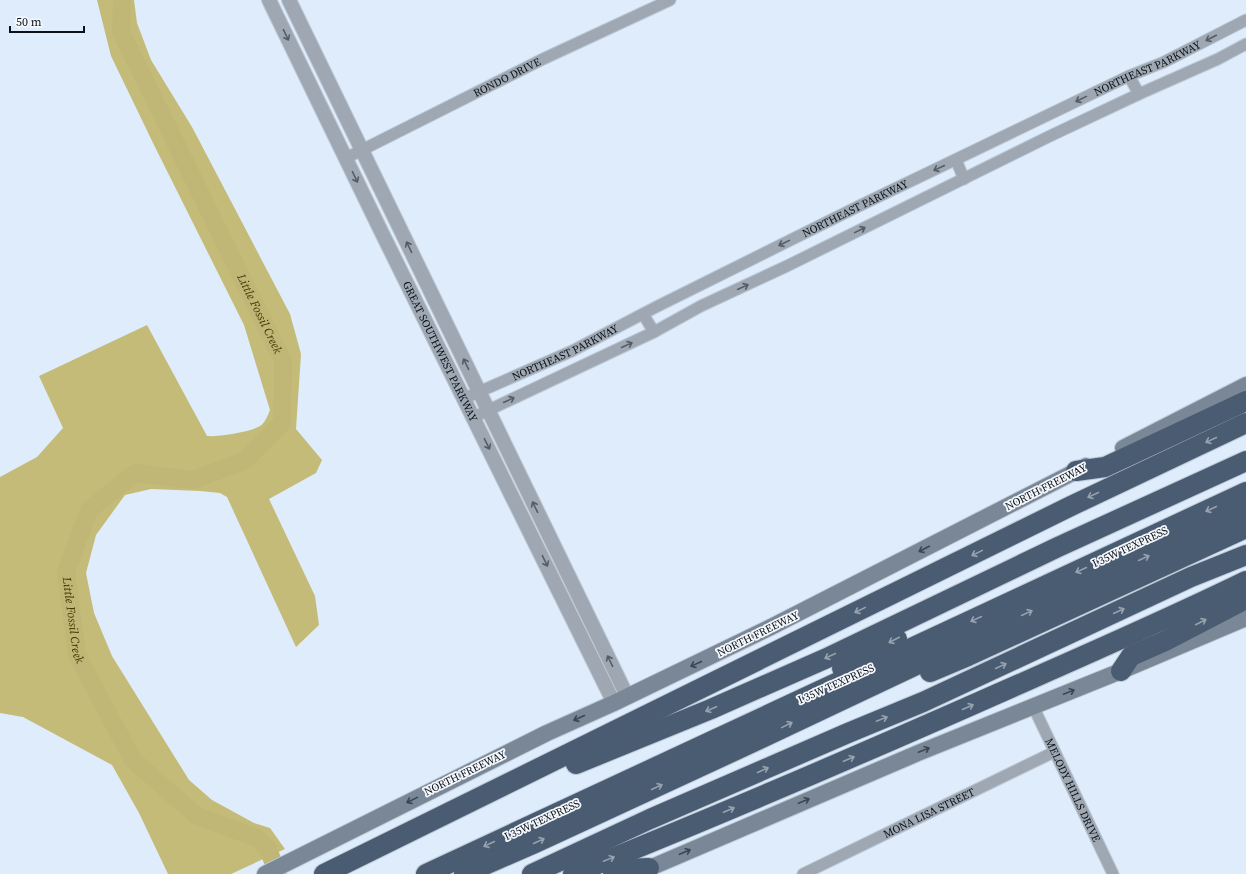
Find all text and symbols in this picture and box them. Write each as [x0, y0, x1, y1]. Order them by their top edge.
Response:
scale bar [10, 8, 84, 34]
text: 50 m [16, 14, 42, 30]
one-way arrow [283, 29, 290, 41]
one-way arrow [1206, 34, 1218, 42]
street label: NORTHEAST PARKWAY [1091, 37, 1203, 99]
street label: RONDO DRIVE [471, 54, 543, 100]
one-way arrow [1076, 96, 1088, 103]
one-way arrow [933, 165, 945, 172]
one-way arrow [352, 171, 359, 183]
street label: NORTHEAST PARKWAY [800, 176, 911, 241]
one-way arrow [853, 226, 865, 233]
one-way arrow [778, 240, 790, 247]
one-way arrow [405, 242, 412, 254]
water label: Little Fossil Creek [233, 270, 286, 357]
street label: GREAT SOUTHWEST PARKWAY [399, 279, 482, 424]
one-way arrow [736, 283, 748, 290]
street label: NORTHEAST PARKWAY [510, 321, 621, 384]
one-way arrow [620, 341, 632, 348]
one-way arrow [462, 359, 469, 371]
one-way arrow [503, 396, 515, 403]
one-way arrow [1205, 437, 1217, 444]
one-way arrow [484, 438, 491, 450]
street label: NORTH FREEWAY [1003, 460, 1089, 514]
one-way arrow [1088, 492, 1100, 499]
one-way arrow [531, 501, 538, 513]
one-way arrow [1205, 506, 1217, 513]
street label: I 35W TEXPRESS [1090, 523, 1171, 571]
one-way arrow [919, 546, 931, 553]
one-way arrow [971, 550, 983, 557]
one-way arrow [1138, 554, 1150, 561]
one-way arrow [541, 555, 549, 567]
one-way arrow [1075, 567, 1087, 574]
water label: Little Fossil Creek [59, 575, 88, 666]
one-way arrow [854, 607, 866, 615]
one-way arrow [1112, 607, 1124, 614]
street label: NORTH FREEWAY [715, 608, 801, 660]
one-way arrow [1020, 609, 1032, 616]
one-way arrow [970, 616, 982, 623]
one-way arrow [1194, 618, 1206, 626]
one-way arrow [889, 637, 901, 644]
one-way arrow [824, 653, 836, 660]
one-way arrow [606, 655, 613, 667]
street label: I 35W TEXPRESS [796, 660, 877, 708]
one-way arrow [690, 661, 702, 668]
one-way arrow [995, 662, 1007, 669]
one-way arrow [1063, 688, 1075, 695]
one-way arrow [961, 703, 973, 710]
one-way arrow [706, 706, 718, 713]
one-way arrow [876, 714, 888, 722]
one-way arrow [573, 715, 585, 723]
one-way arrow [781, 721, 793, 728]
street label: MELODY HILLS DRIVE [1042, 736, 1104, 845]
one-way arrow [917, 746, 929, 753]
street label: NORTH FREEWAY [422, 747, 508, 799]
one-way arrow [842, 755, 854, 763]
one-way arrow [756, 766, 768, 773]
one-way arrow [650, 783, 662, 790]
street label: MONA LISA STREET [881, 784, 977, 841]
street label: I 35W TEXPRESS [502, 796, 583, 844]
one-way arrow [406, 797, 418, 804]
one-way arrow [798, 797, 810, 804]
one-way arrow [723, 806, 735, 813]
one-way arrow [532, 837, 544, 844]
one-way arrow [483, 841, 495, 849]
one-way arrow [678, 848, 690, 855]
one-way arrow [602, 855, 614, 863]

